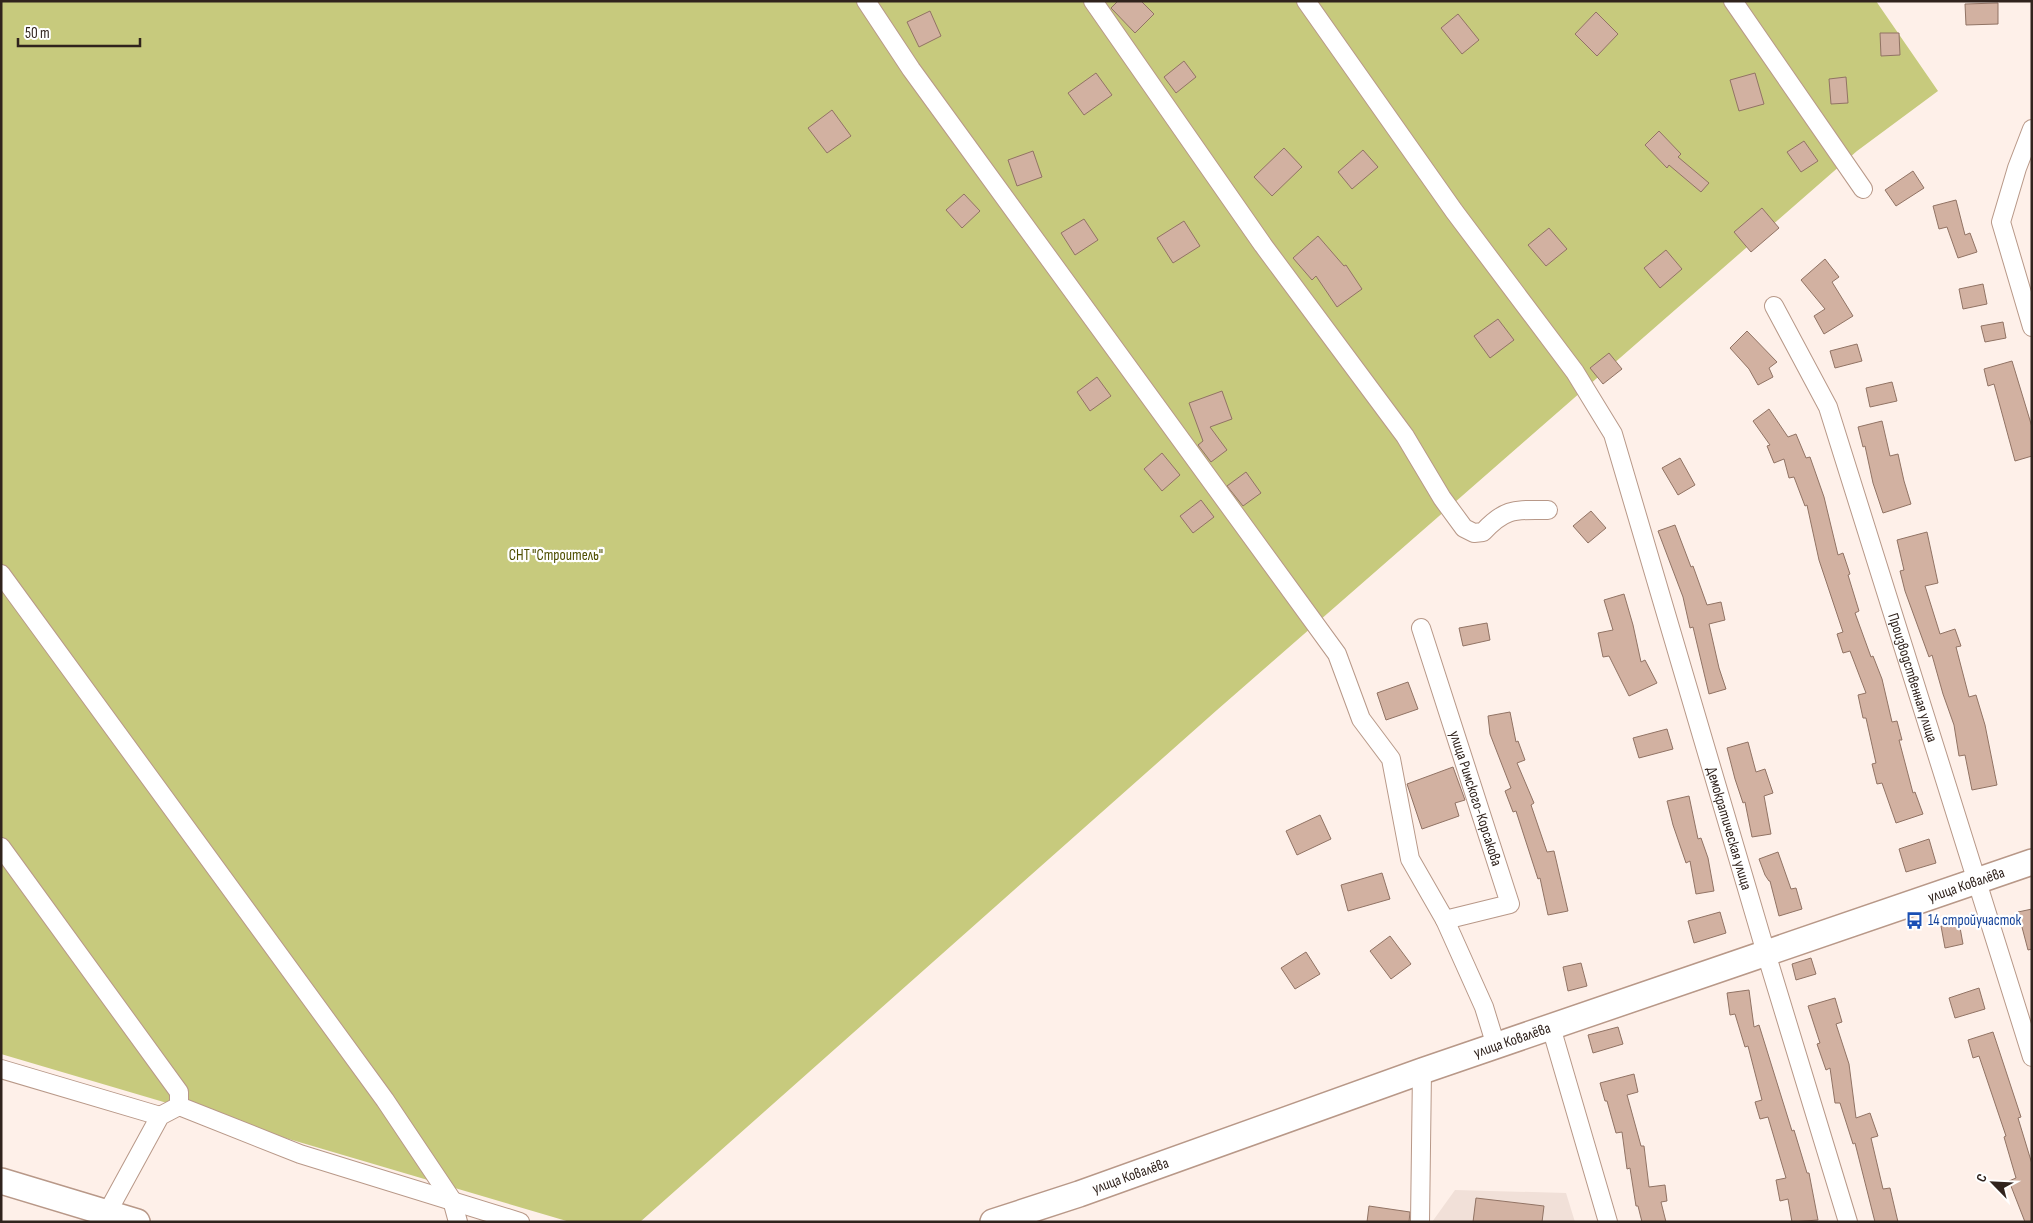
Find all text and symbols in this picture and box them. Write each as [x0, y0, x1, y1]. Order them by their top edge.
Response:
scale bar [18, 15, 140, 47]
text: 50 m [25, 24, 50, 43]
park label: СНТ "Строитель" [509, 546, 603, 565]
street label: Производственная улица [1884, 611, 1942, 745]
street label: улица Римского-Корсакова [1445, 728, 1507, 869]
street label: Демократическая улица [1702, 764, 1756, 892]
street label: улица Ковалёва [1925, 863, 2007, 907]
bus stop icon: 14 стройучасток [1904, 910, 1924, 930]
place label: 14 стройучасток [1928, 911, 2021, 930]
street label: улица Ковалёва [1471, 1018, 1553, 1062]
street label: улица Ковалёва [1090, 1153, 1171, 1198]
north arrow [1968, 1158, 2018, 1208]
text: С [1972, 1171, 1991, 1185]

